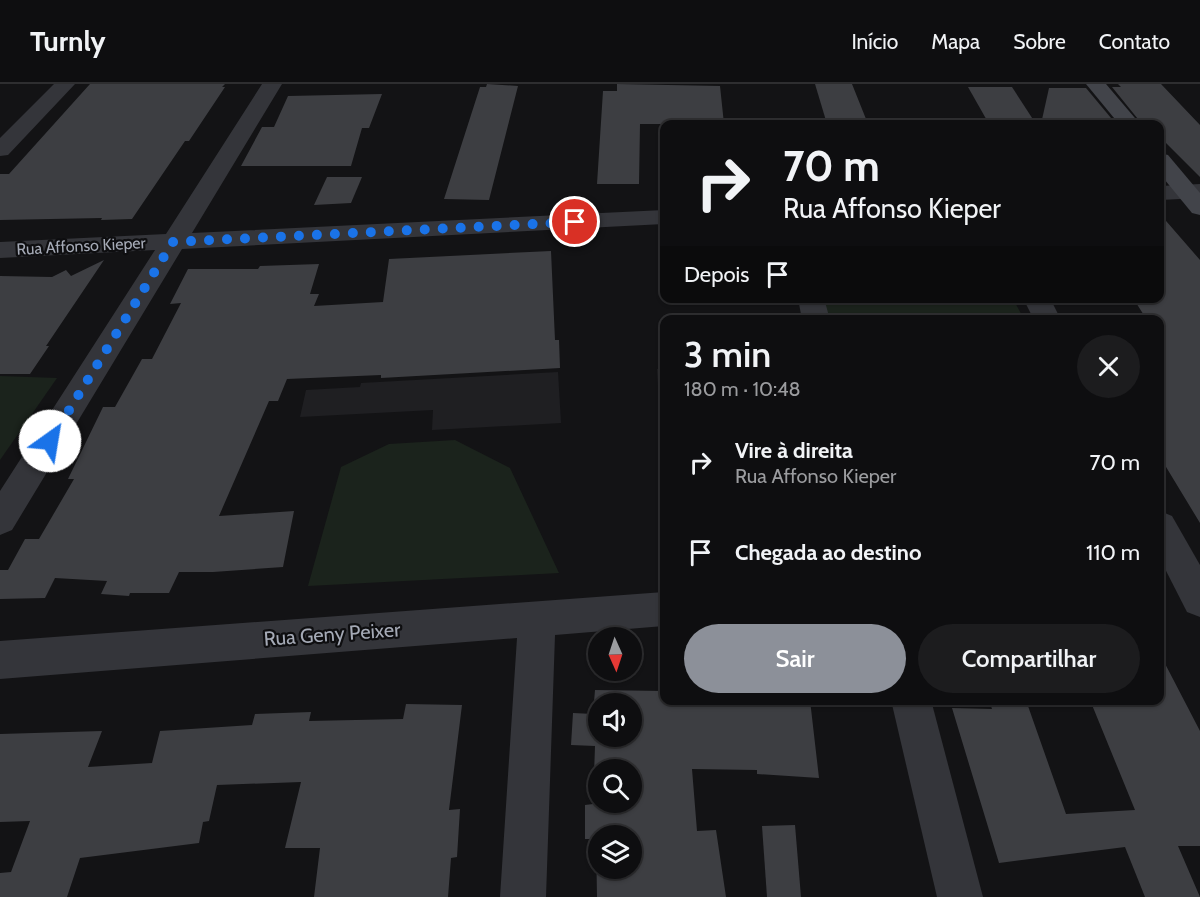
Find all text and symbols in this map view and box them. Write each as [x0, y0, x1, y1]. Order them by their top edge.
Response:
text: Turnly [30, 24, 106, 58]
text: Início [851, 29, 898, 54]
text: Mapa [931, 29, 980, 54]
text: Sobre [1013, 29, 1066, 54]
text: Contato [1099, 29, 1170, 54]
text: 70 m [783, 140, 880, 192]
icon: right [684, 144, 762, 222]
text: Rua Affonso Kieper [783, 192, 1001, 225]
pin [549, 196, 600, 247]
icon: arrive [558, 205, 591, 238]
street label: Rua Affonso Kieper [16, 233, 147, 259]
icon: arrive [761, 258, 794, 291]
text: Depois [684, 261, 749, 288]
text: 3 min [684, 332, 771, 376]
button: close [1077, 335, 1140, 398]
text: 180 m · 10:48 [684, 377, 801, 401]
position arrow [18, 409, 82, 473]
text: Vire à direita [735, 437, 853, 464]
icon: right [684, 446, 717, 479]
text: 70 m [1090, 449, 1140, 476]
text: Rua Affonso Kieper [735, 464, 896, 488]
icon: arrive [684, 536, 717, 569]
text: Chegada ao destino [735, 539, 921, 566]
text: 110 m [1086, 539, 1140, 566]
street label: Rua Geny Peixer [263, 617, 402, 651]
button: Sair [684, 624, 906, 693]
button: Compartilhar [918, 624, 1140, 693]
north arrow [588, 627, 642, 681]
map controls [588, 627, 642, 879]
button: sound [588, 693, 642, 747]
button: search [588, 759, 642, 813]
button: layers [588, 825, 642, 879]

